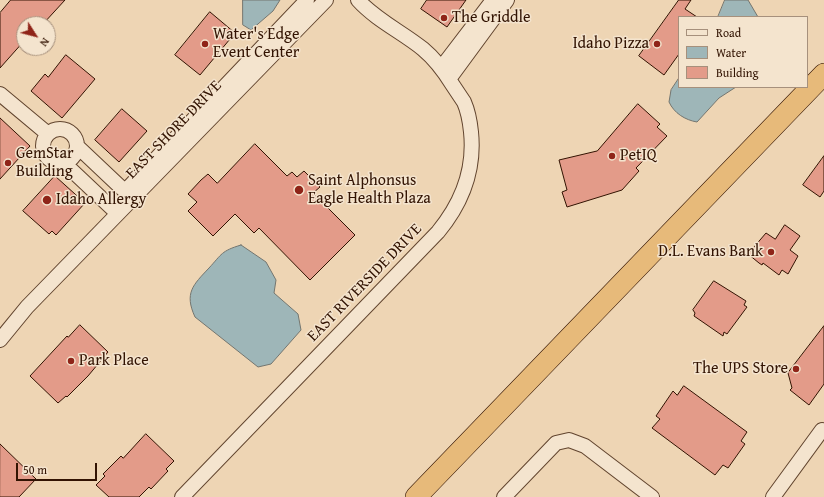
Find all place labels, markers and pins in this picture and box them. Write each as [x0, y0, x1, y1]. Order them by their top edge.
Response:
place label: The Griddle [452, 8, 531, 28]
marker: The Griddle [439, 13, 449, 23]
place label: Water's Edge Event Center [213, 25, 299, 63]
place label: Idaho Pizza [573, 34, 649, 54]
marker: Water's Edge Event Center [200, 39, 210, 49]
marker: Idaho Pizza [652, 39, 662, 49]
place label: GemStar Building [16, 144, 74, 182]
place label: PetIQ [620, 146, 656, 166]
marker: PetIQ [607, 151, 617, 161]
marker: GemStar Building [3, 158, 13, 168]
place label: Saint Alphonsus Eagle Health Plaza [308, 171, 431, 209]
marker: Saint Alphonsus Eagle Health Plaza [293, 184, 305, 196]
place label: Idaho Allergy [56, 190, 146, 210]
marker: Idaho Allergy [41, 194, 53, 206]
place label: D.L. Evans Bank [658, 242, 763, 262]
marker: D.L. Evans Bank [766, 247, 776, 257]
place label: Park Place [79, 351, 149, 371]
marker: Park Place [66, 356, 76, 366]
place label: The UPS Store [693, 359, 788, 379]
marker: The UPS Store [791, 364, 801, 374]

